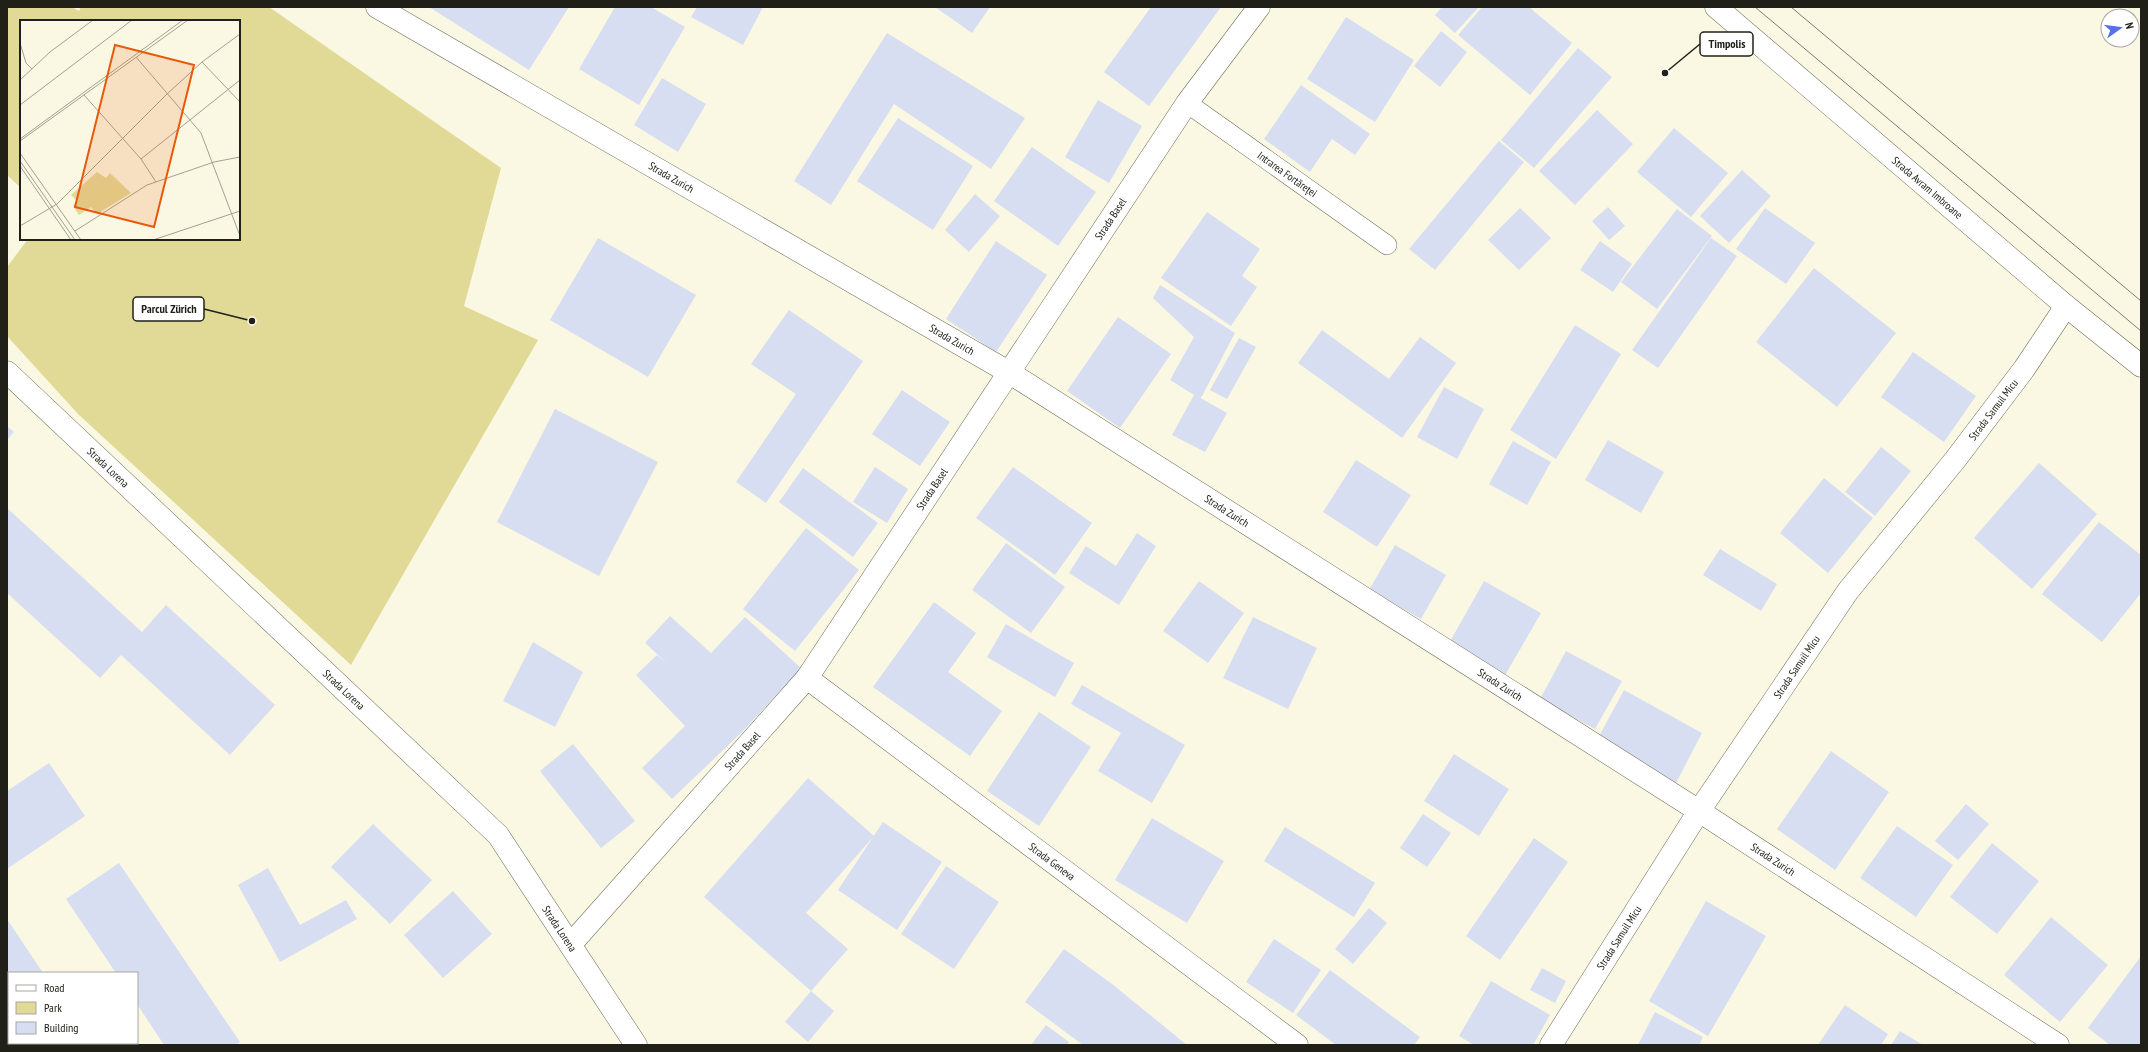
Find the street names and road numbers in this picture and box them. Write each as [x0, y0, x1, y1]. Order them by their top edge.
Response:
street label: Intrarea Fortăreței [1255, 148, 1320, 200]
street label: Strada Avram Imbroane [1889, 153, 1966, 222]
street label: Strada Zurich [646, 159, 697, 196]
street label: Strada Basel [1092, 195, 1130, 242]
street label: Strada Zurich [927, 321, 977, 358]
street label: Strada Samuil Micu [1966, 376, 2021, 443]
street label: Strada Lorena [84, 444, 132, 490]
street label: Strada Basel [913, 465, 951, 513]
street label: Strada Zurich [1202, 491, 1252, 530]
street label: Strada Samuil Micu [1770, 632, 1823, 701]
street label: Strada Zurich [1475, 665, 1525, 704]
street label: Strada Lorena [320, 667, 368, 713]
street label: Strada Basel [721, 728, 763, 773]
street label: Strada Geneva [1026, 839, 1078, 883]
street label: Strada Zurich [1748, 840, 1798, 879]
street label: Strada Lorena [539, 903, 580, 954]
street label: Strada Samuil Micu [1593, 903, 1644, 972]

